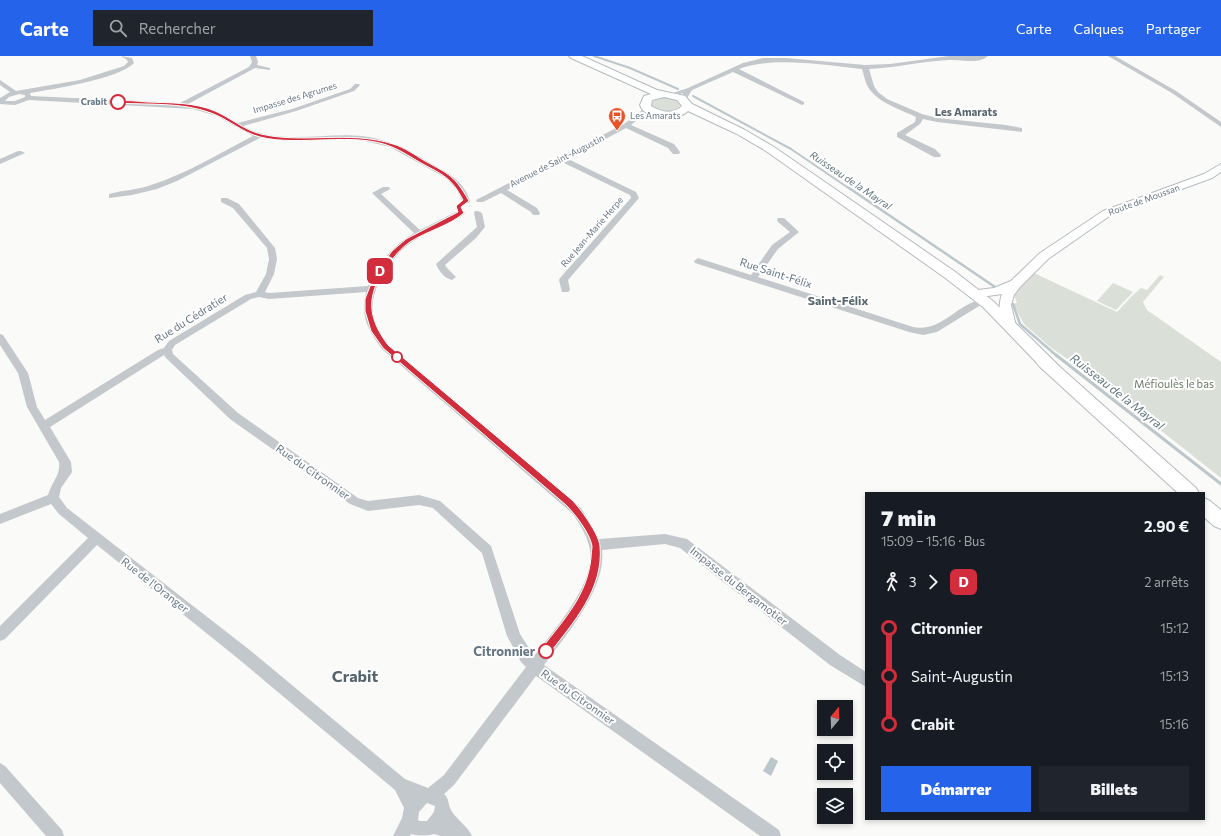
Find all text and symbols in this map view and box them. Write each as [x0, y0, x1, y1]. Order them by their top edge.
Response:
search box [93, 10, 373, 46]
text: Carte [20, 17, 69, 40]
icon: search [107, 17, 129, 39]
text: Rechercher [139, 19, 216, 37]
text: Carte [1016, 20, 1052, 37]
text: Calques [1074, 20, 1124, 37]
text: Partager [1146, 20, 1201, 37]
street label: Impasse des Agrumes [252, 80, 338, 116]
marker: Crabit [110, 94, 126, 110]
place label: Crabit [81, 96, 107, 107]
district label: Les Amarats [935, 105, 997, 118]
bus stop icon: Les Amarats [607, 106, 627, 131]
place label: Les Amarats [630, 110, 681, 121]
street label: Avenue de Saint-Augustin [508, 132, 606, 189]
water label: Ruisseau de la Mayral [808, 148, 894, 212]
street label: Route de Moussan [1107, 182, 1181, 218]
street label: Rue Jean-Marie Herpe [558, 194, 625, 269]
street label: Rue Saint-Félix [738, 255, 814, 290]
line badge: D [367, 258, 393, 284]
text: D [375, 262, 385, 279]
street label: Rue du Cédratier [152, 290, 230, 345]
district label: Saint-Félix [808, 293, 868, 307]
water label: Ruisseau de la Mayral [1068, 350, 1168, 433]
unlabelled marker [391, 351, 403, 363]
park label: Méfioulès le bas [1134, 377, 1214, 390]
street label: Rue du Citronnier [274, 441, 353, 502]
text: 7 min [881, 504, 936, 531]
text: 2.90 € [1144, 517, 1189, 535]
text: 15:09 – 15:16 · Bus [881, 533, 985, 549]
street label: Impasse du Bergamotier [688, 544, 791, 628]
street label: Rue de l'Oranger [119, 554, 192, 615]
icon: walk [881, 571, 903, 593]
icon: forward [922, 571, 944, 593]
text: D [958, 573, 969, 590]
text: 3 [909, 574, 916, 590]
text: 2 arrêts [1144, 574, 1189, 590]
text: Citronnier [911, 619, 982, 637]
text: 15:12 [1160, 620, 1189, 636]
place label: Citronnier [473, 643, 536, 659]
marker: Citronnier [538, 643, 554, 659]
district label: Crabit [332, 666, 378, 685]
street label: Rue du Citronnier [539, 666, 618, 727]
text: Saint-Augustin [911, 667, 1013, 685]
text: 15:13 [1160, 668, 1189, 684]
north arrow [817, 700, 853, 736]
map controls [817, 700, 853, 824]
text: Crabit [911, 715, 955, 733]
text: 15:16 [1159, 716, 1189, 732]
button: locate [817, 744, 853, 780]
button: Démarrer [881, 766, 1031, 812]
button: Billets [1039, 766, 1189, 812]
button: layers [817, 788, 853, 824]

